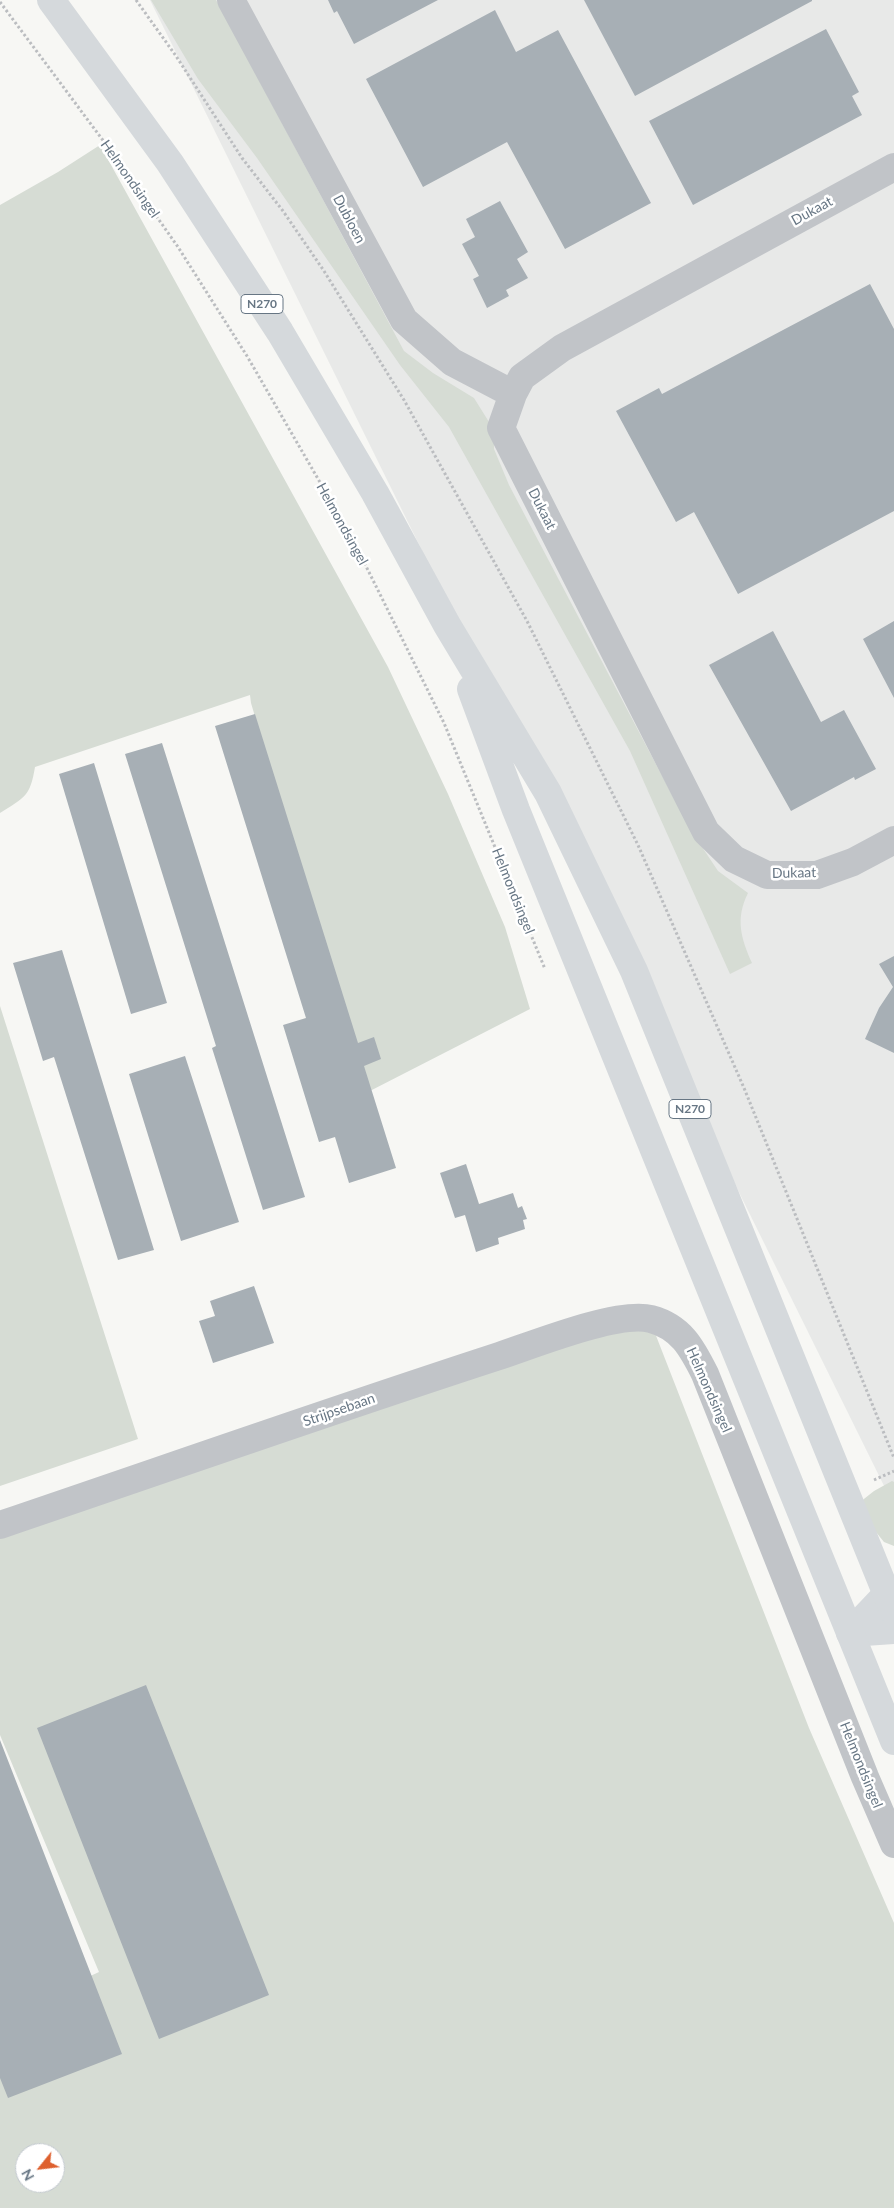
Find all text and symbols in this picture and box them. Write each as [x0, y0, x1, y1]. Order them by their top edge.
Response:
street label: Helmondsingel [97, 137, 163, 221]
street label: Dubloen [329, 192, 369, 246]
street label: Dukaat [789, 193, 835, 229]
road number: N270 [241, 294, 283, 314]
street label: Helmondsingel [313, 480, 371, 568]
street label: Dukaat [524, 485, 560, 533]
street label: Helmondsingel [488, 845, 538, 937]
street label: Dukaat [772, 864, 816, 882]
road number: N270 [669, 1100, 711, 1118]
street label: Helmondsingel [683, 1345, 735, 1435]
street label: Strijpsebaan [301, 1390, 377, 1430]
street label: Helmondsingel [836, 1719, 886, 1811]
north arrow [15, 2143, 65, 2193]
text: N [17, 2166, 37, 2184]

